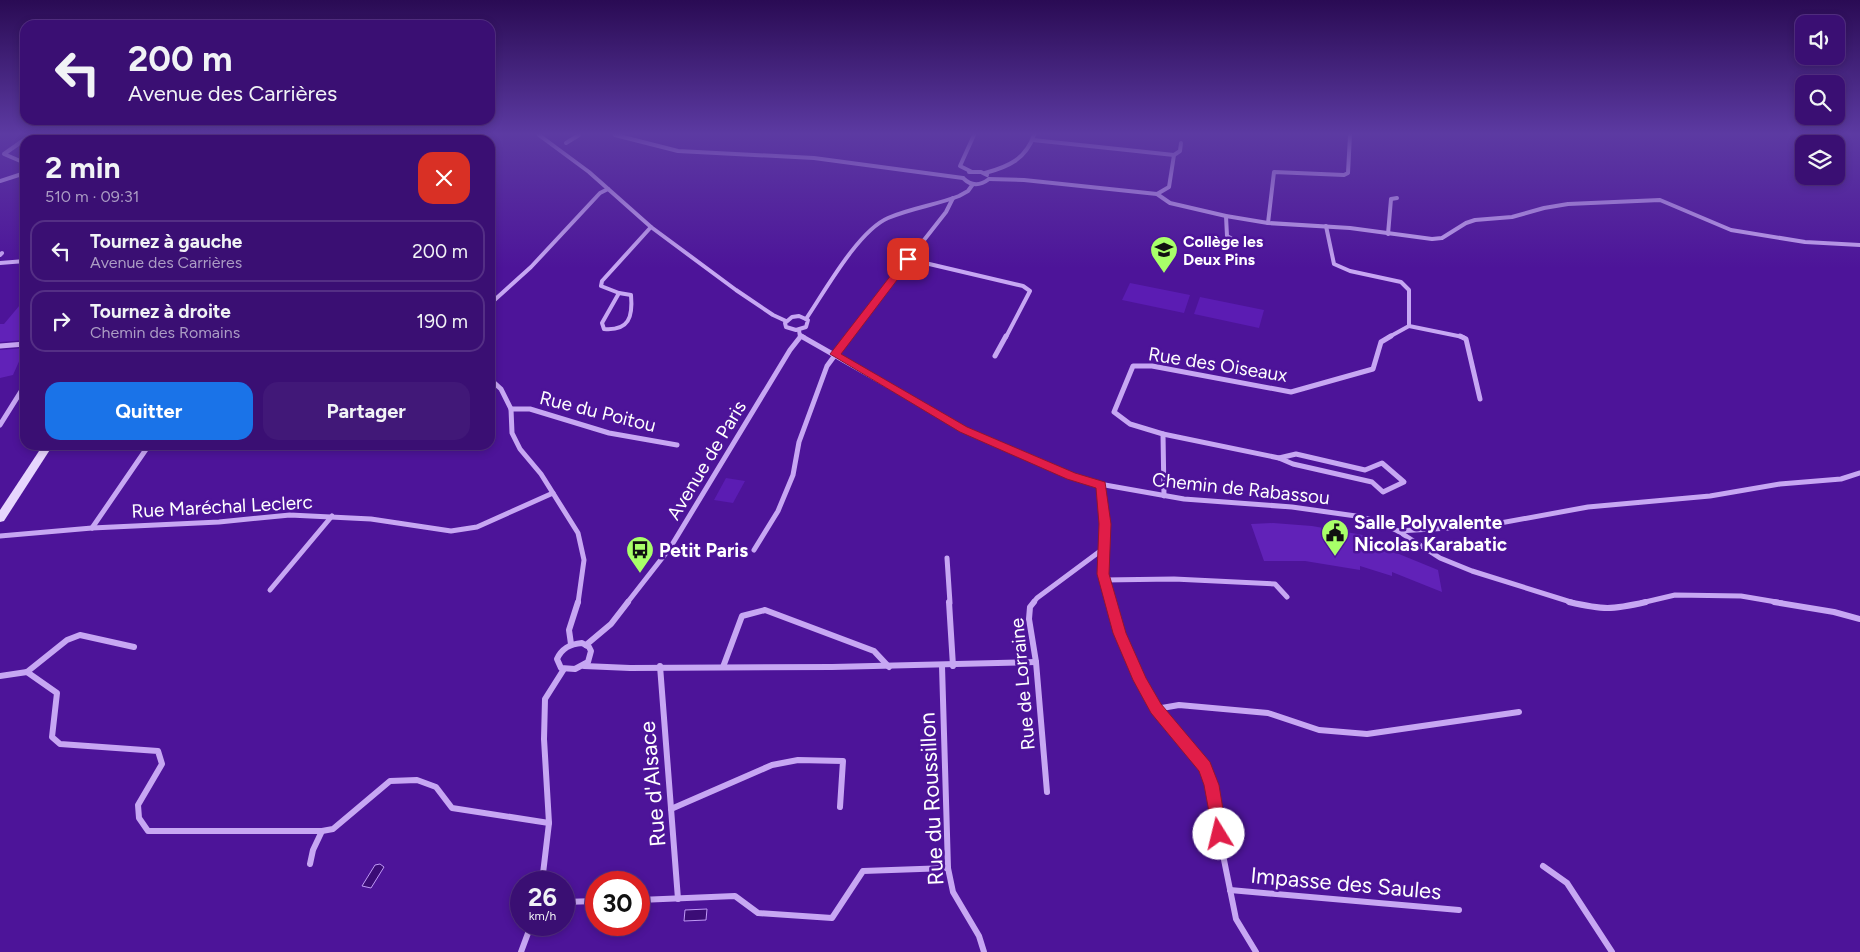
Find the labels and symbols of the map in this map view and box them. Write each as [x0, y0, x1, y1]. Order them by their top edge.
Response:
place label: Collège les Deux Pins [1183, 232, 1264, 269]
school or university icon: Collège les Deux Pins [1149, 235, 1179, 274]
pin [887, 238, 929, 280]
street label: Rue des Oiseaux [1147, 342, 1289, 387]
street label: Rue du Poitou [537, 386, 658, 437]
street label: Avenue de Paris [662, 396, 751, 524]
street label: Chemin de Rabassou [1151, 468, 1331, 509]
street label: Rue Maréchal Leclerc [131, 490, 313, 523]
place label: Salle Polyvalente Nicolas Karabatic [1354, 511, 1507, 556]
public building icon: Salle Polyvalente Nicolas Karabatic [1320, 518, 1350, 557]
bus stop icon: Petit Paris [625, 535, 655, 574]
place label: Petit Paris [659, 539, 748, 562]
street label: Rue de Lorraine [1005, 617, 1040, 751]
street label: Rue du Roussillon [913, 712, 950, 886]
street label: Rue d'Alsace [634, 720, 671, 848]
position arrow [1192, 807, 1244, 859]
street label: Impasse des Saules [1249, 862, 1443, 905]
speed limit sign: 30 [585, 871, 650, 936]

